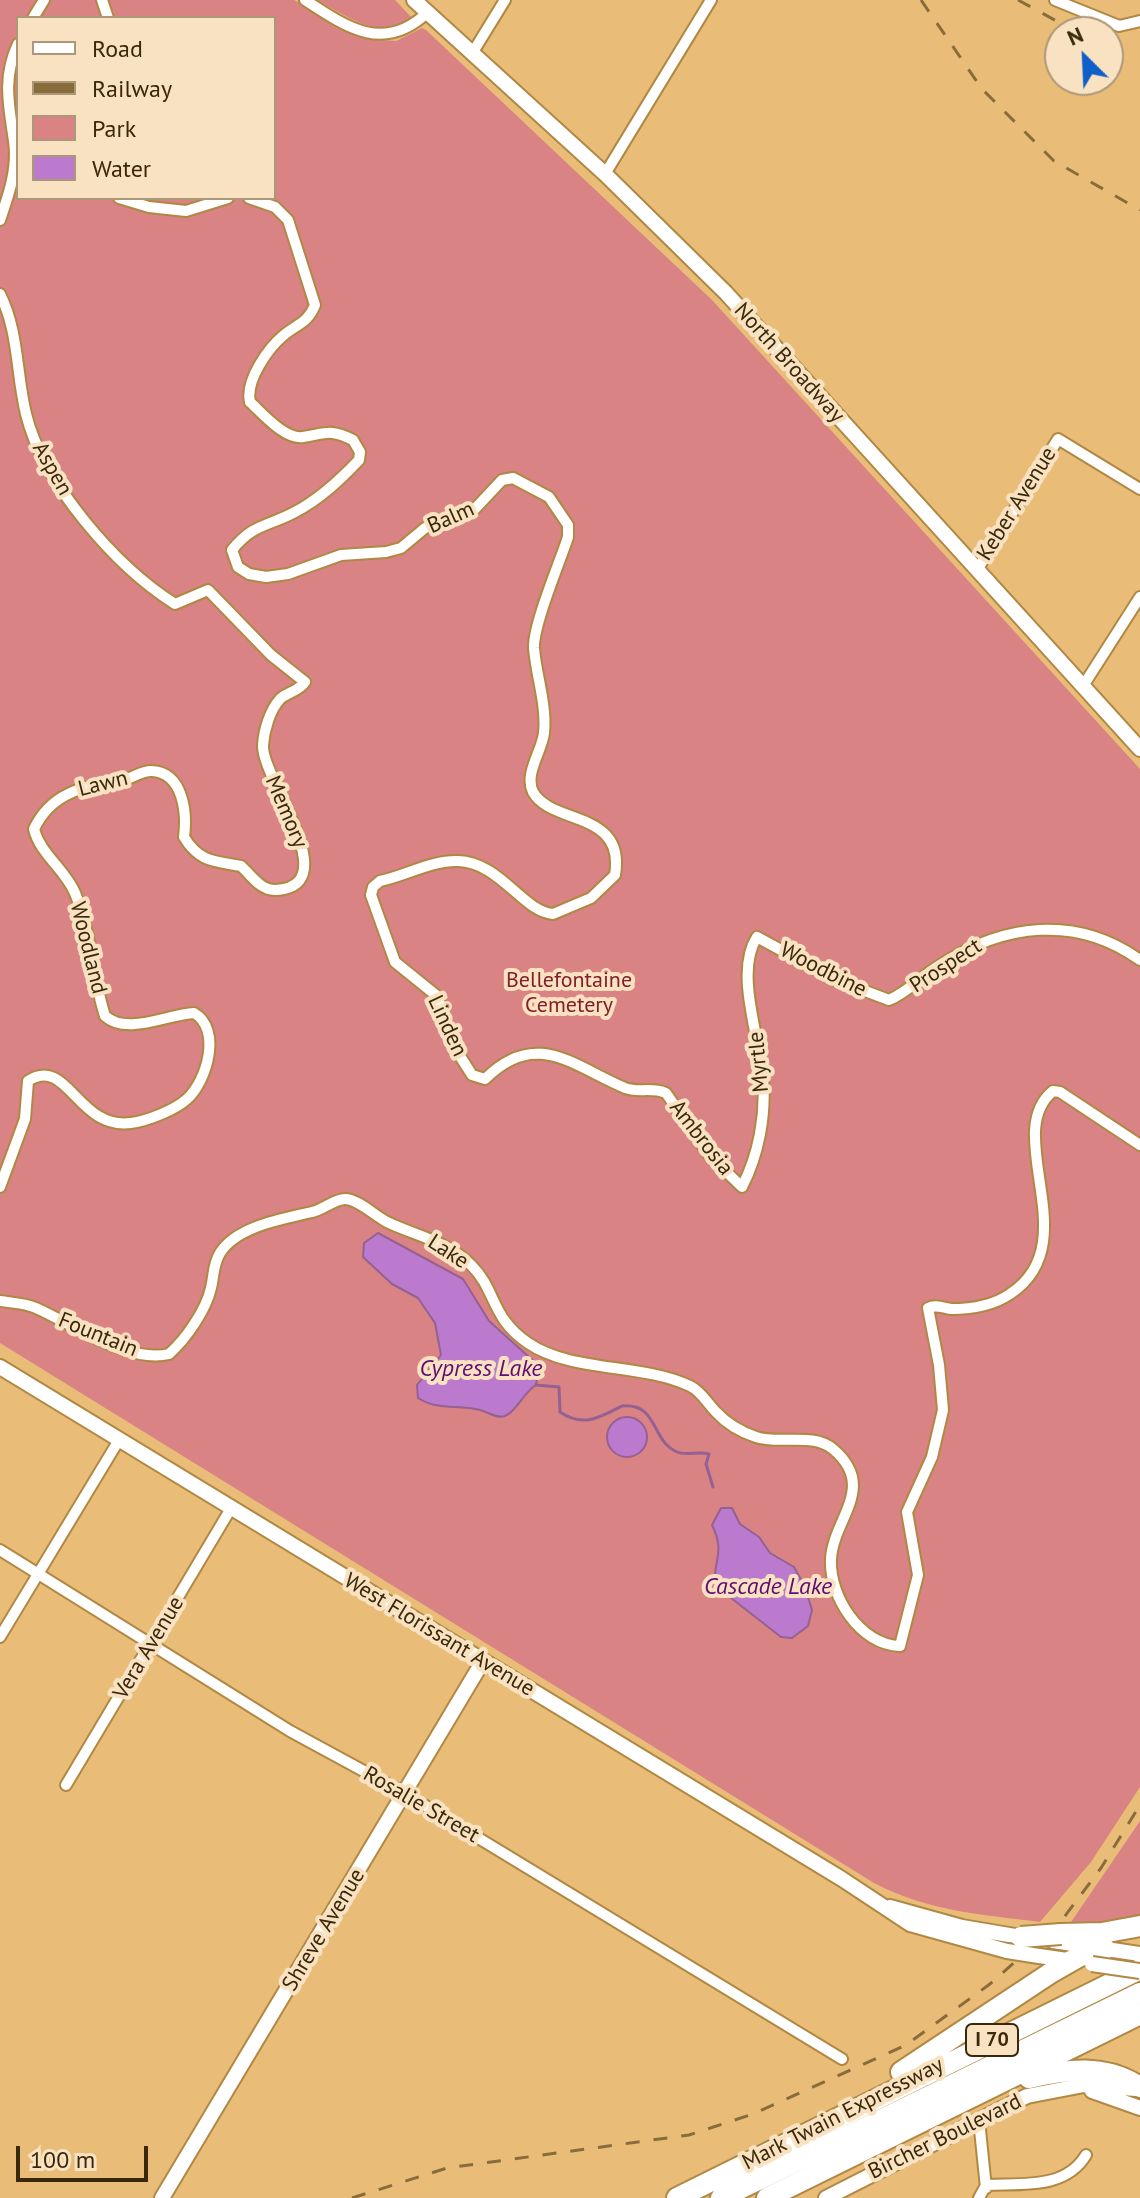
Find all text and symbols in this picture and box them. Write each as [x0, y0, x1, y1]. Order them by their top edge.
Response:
legend [16, 16, 276, 200]
north arrow [1044, 16, 1124, 96]
text: N [1063, 20, 1087, 52]
text: Road [92, 33, 143, 64]
text: Railway [92, 73, 172, 104]
text: Park [92, 113, 136, 144]
text: Water [92, 153, 151, 184]
street label: North Broadway [728, 298, 850, 428]
street label: Aspen [26, 438, 78, 500]
street label: Keber Avenue [972, 442, 1062, 566]
street label: Balm [424, 496, 478, 540]
street label: Lawn [76, 765, 130, 803]
street label: Memory [259, 772, 313, 852]
street label: Woodland [64, 899, 112, 997]
street label: Prospect [905, 933, 987, 999]
street label: Woodbine [775, 937, 871, 1003]
park label: Bellefontaine Cemetery [506, 968, 632, 1020]
street label: Linden [421, 991, 473, 1061]
street label: Myrtle [743, 1031, 775, 1093]
street label: Ambrosia [664, 1095, 738, 1181]
street label: Lake [423, 1229, 473, 1275]
street label: Fountain [54, 1307, 142, 1363]
water label: Cypress Lake [420, 1355, 542, 1383]
street label: West Florissant Avenue [339, 1568, 539, 1702]
water label: Cascade Lake [704, 1573, 832, 1601]
street label: Vera Avenue [108, 1592, 190, 1704]
street label: Rosalie Street [358, 1761, 484, 1849]
street label: Shreve Avenue [277, 1864, 371, 1996]
road number: I 70 [966, 2024, 1018, 2056]
street label: Mark Twain Expressway [738, 2052, 948, 2176]
street label: Bircher Boulevard [864, 2088, 1026, 2186]
scale bar [20, 2130, 152, 2180]
text: 100 m [30, 2144, 95, 2175]

